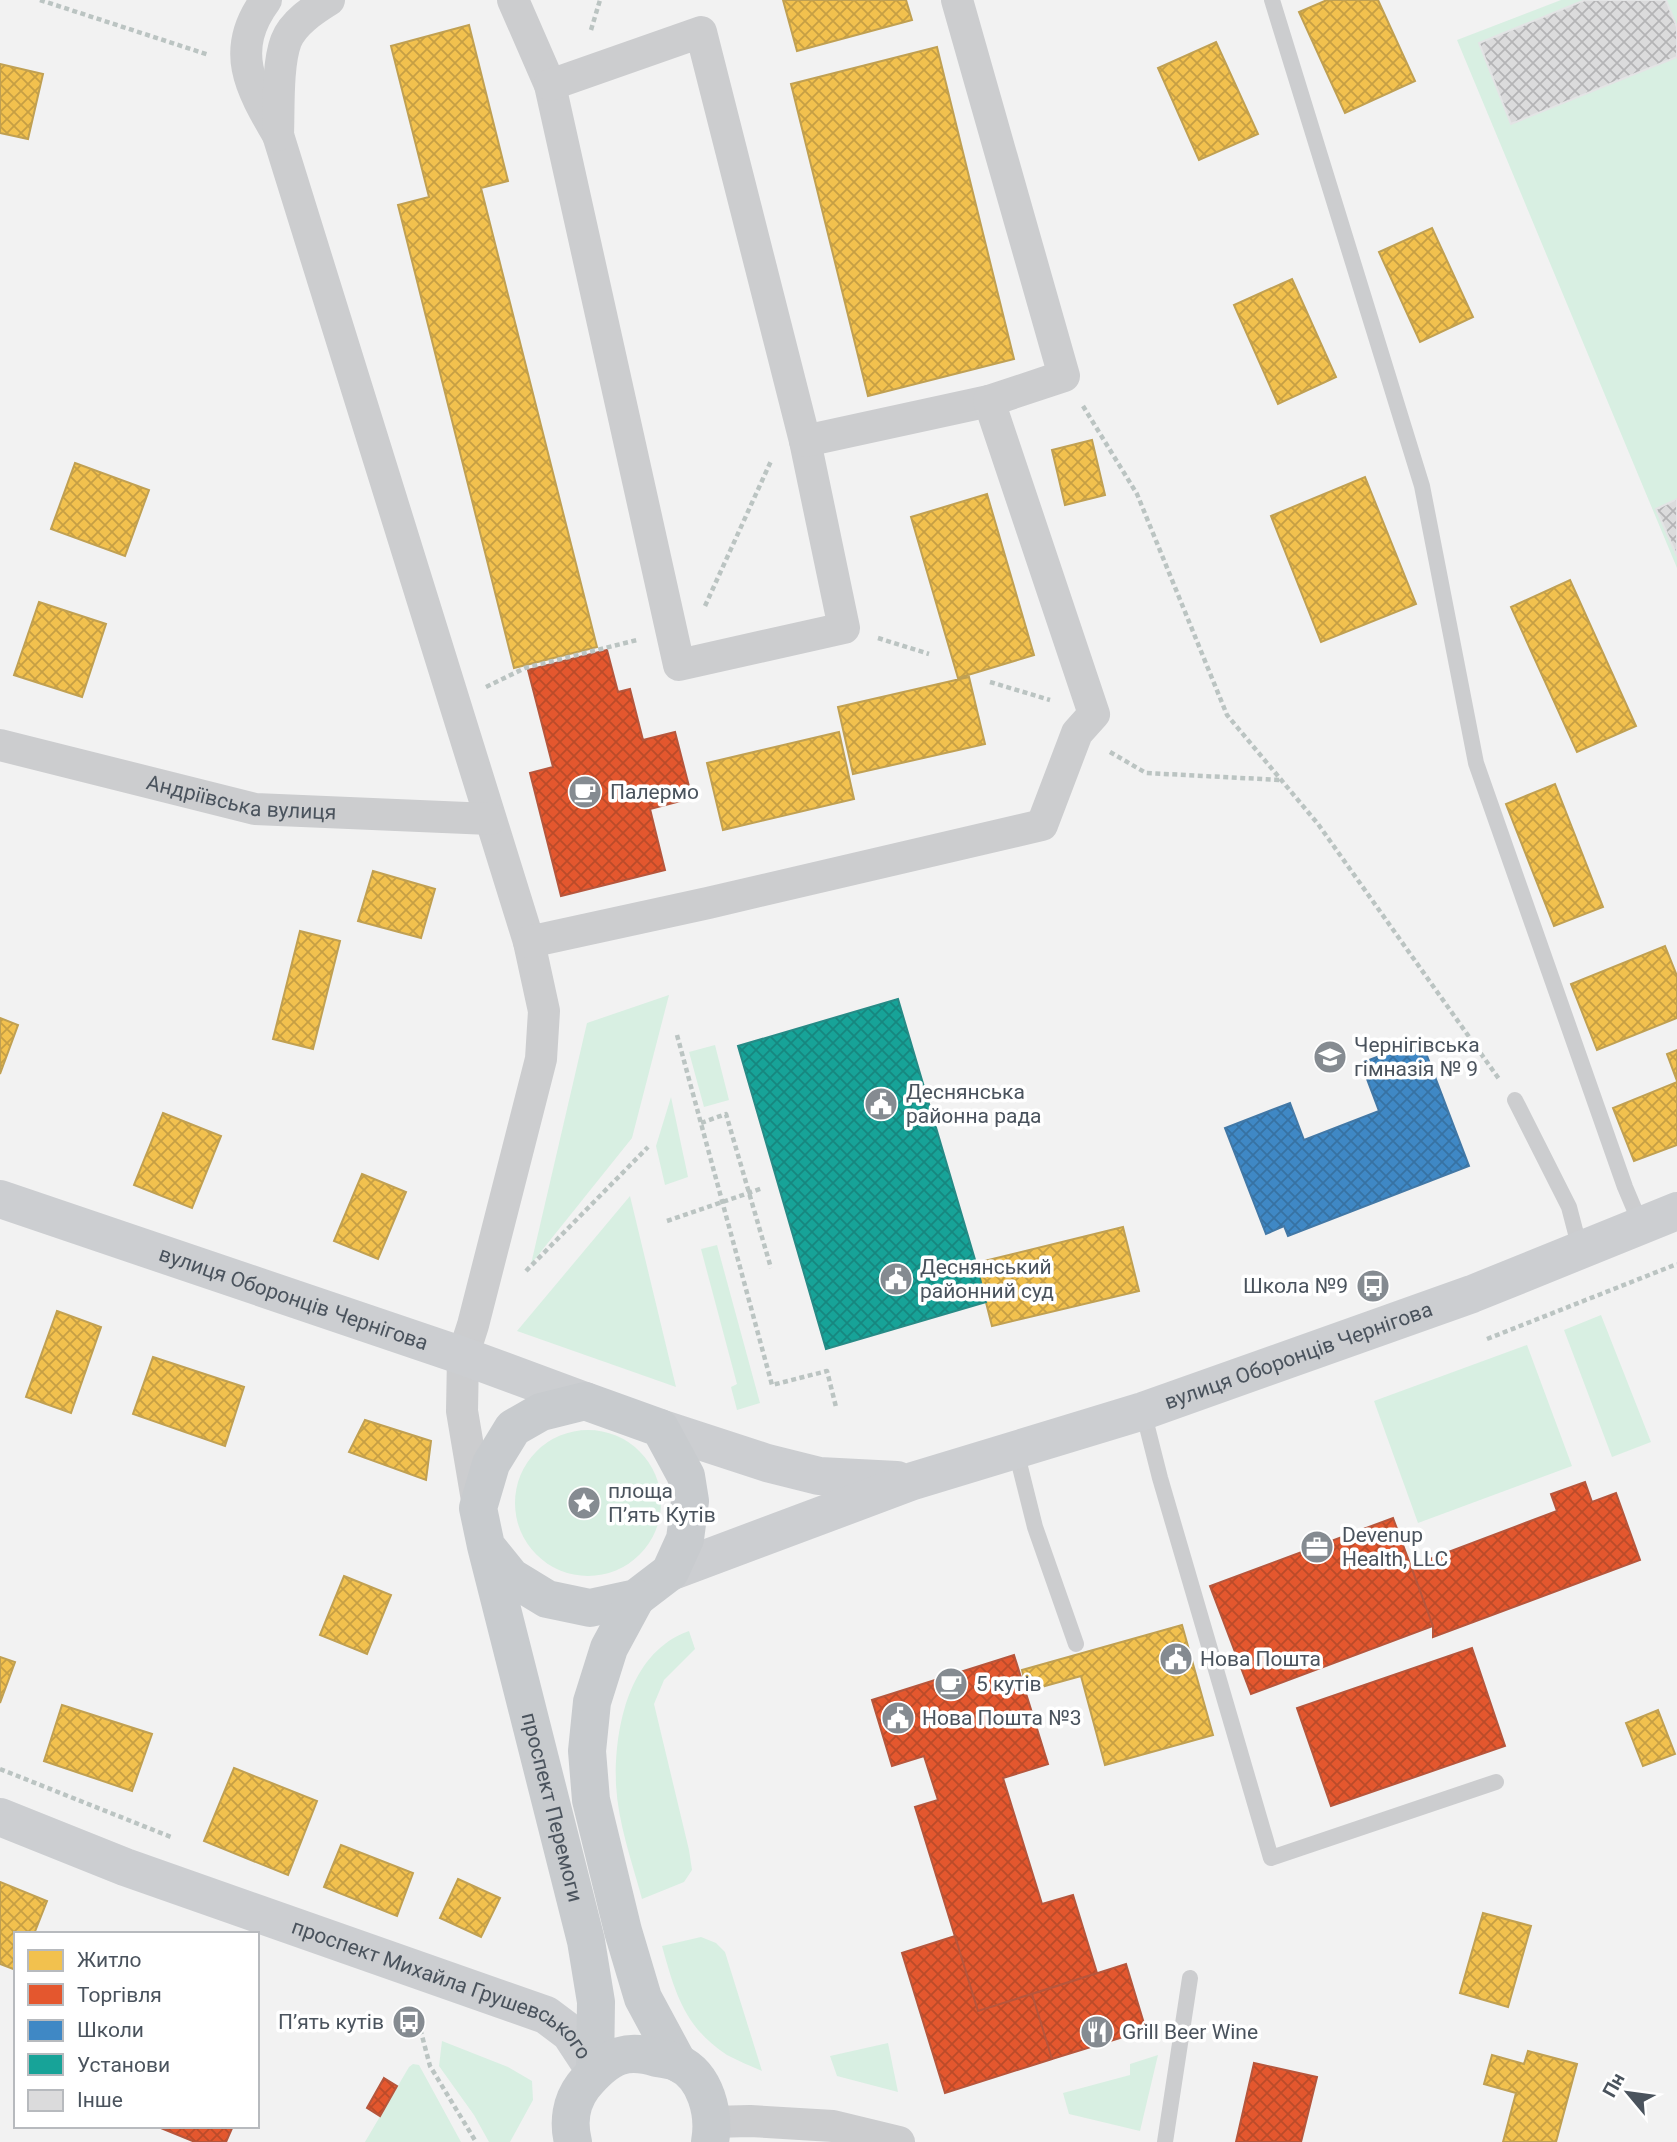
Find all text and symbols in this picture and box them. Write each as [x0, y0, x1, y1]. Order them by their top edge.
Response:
street label: Андріївська вулиця [144, 770, 337, 824]
cafe icon: Палермо [566, 773, 604, 811]
place label: Палермо [610, 780, 699, 804]
place label: Чернігівська гімназія № 9 [1354, 1033, 1480, 1081]
school or university icon: Чернігівська гімназія № 9 [1311, 1038, 1349, 1076]
place label: Деснянська районна рада [906, 1080, 1041, 1128]
public building icon: Деснянська районна рада [862, 1085, 900, 1123]
street label: вулиця Оборонців Чернігова [156, 1242, 431, 1355]
place label: Деснянський районний суд [920, 1255, 1054, 1303]
public building icon: Деснянський районний суд [877, 1260, 915, 1298]
bus stop icon: Школа №9 [1354, 1267, 1392, 1305]
place label: Школа №9 [1243, 1274, 1348, 1298]
street label: вулиця Оборонців Чернігова [1161, 1297, 1436, 1414]
place label: площа Пʼять Кутів [608, 1479, 716, 1527]
place icon: площа Пʼять Кутів [565, 1484, 603, 1522]
place label: Devenup Health, LLC [1342, 1523, 1448, 1571]
office icon: Devenup Health, LLC [1298, 1528, 1336, 1566]
public building icon: Нова Пошта [1157, 1640, 1195, 1678]
place label: Нова Пошта [1200, 1647, 1321, 1671]
cafe icon: 5 кутів [932, 1665, 970, 1703]
place label: 5 кутів [976, 1672, 1042, 1696]
public building icon: Нова Пошта №3 [879, 1699, 917, 1737]
place label: Нова Пошта №3 [922, 1706, 1082, 1730]
street label: проспект Перемоги [517, 1710, 588, 1904]
street label: проспект Михайла Грушевського [289, 1915, 596, 2064]
legend [14, 1932, 259, 2128]
text: Житло [77, 1948, 142, 1972]
text: Торгівля [77, 1983, 162, 2007]
bus stop icon: П’ять кутів [390, 2003, 428, 2041]
place label: П’ять кутів [278, 2010, 384, 2034]
restaurant icon: Grill Beer Wine [1078, 2013, 1116, 2051]
text: Школи [77, 2018, 144, 2042]
place label: Grill Beer Wine [1122, 2020, 1258, 2044]
text: Установи [77, 2053, 170, 2077]
north arrow [1593, 2058, 1663, 2128]
text: Пн [1598, 2069, 1629, 2101]
text: Інше [77, 2088, 123, 2112]

